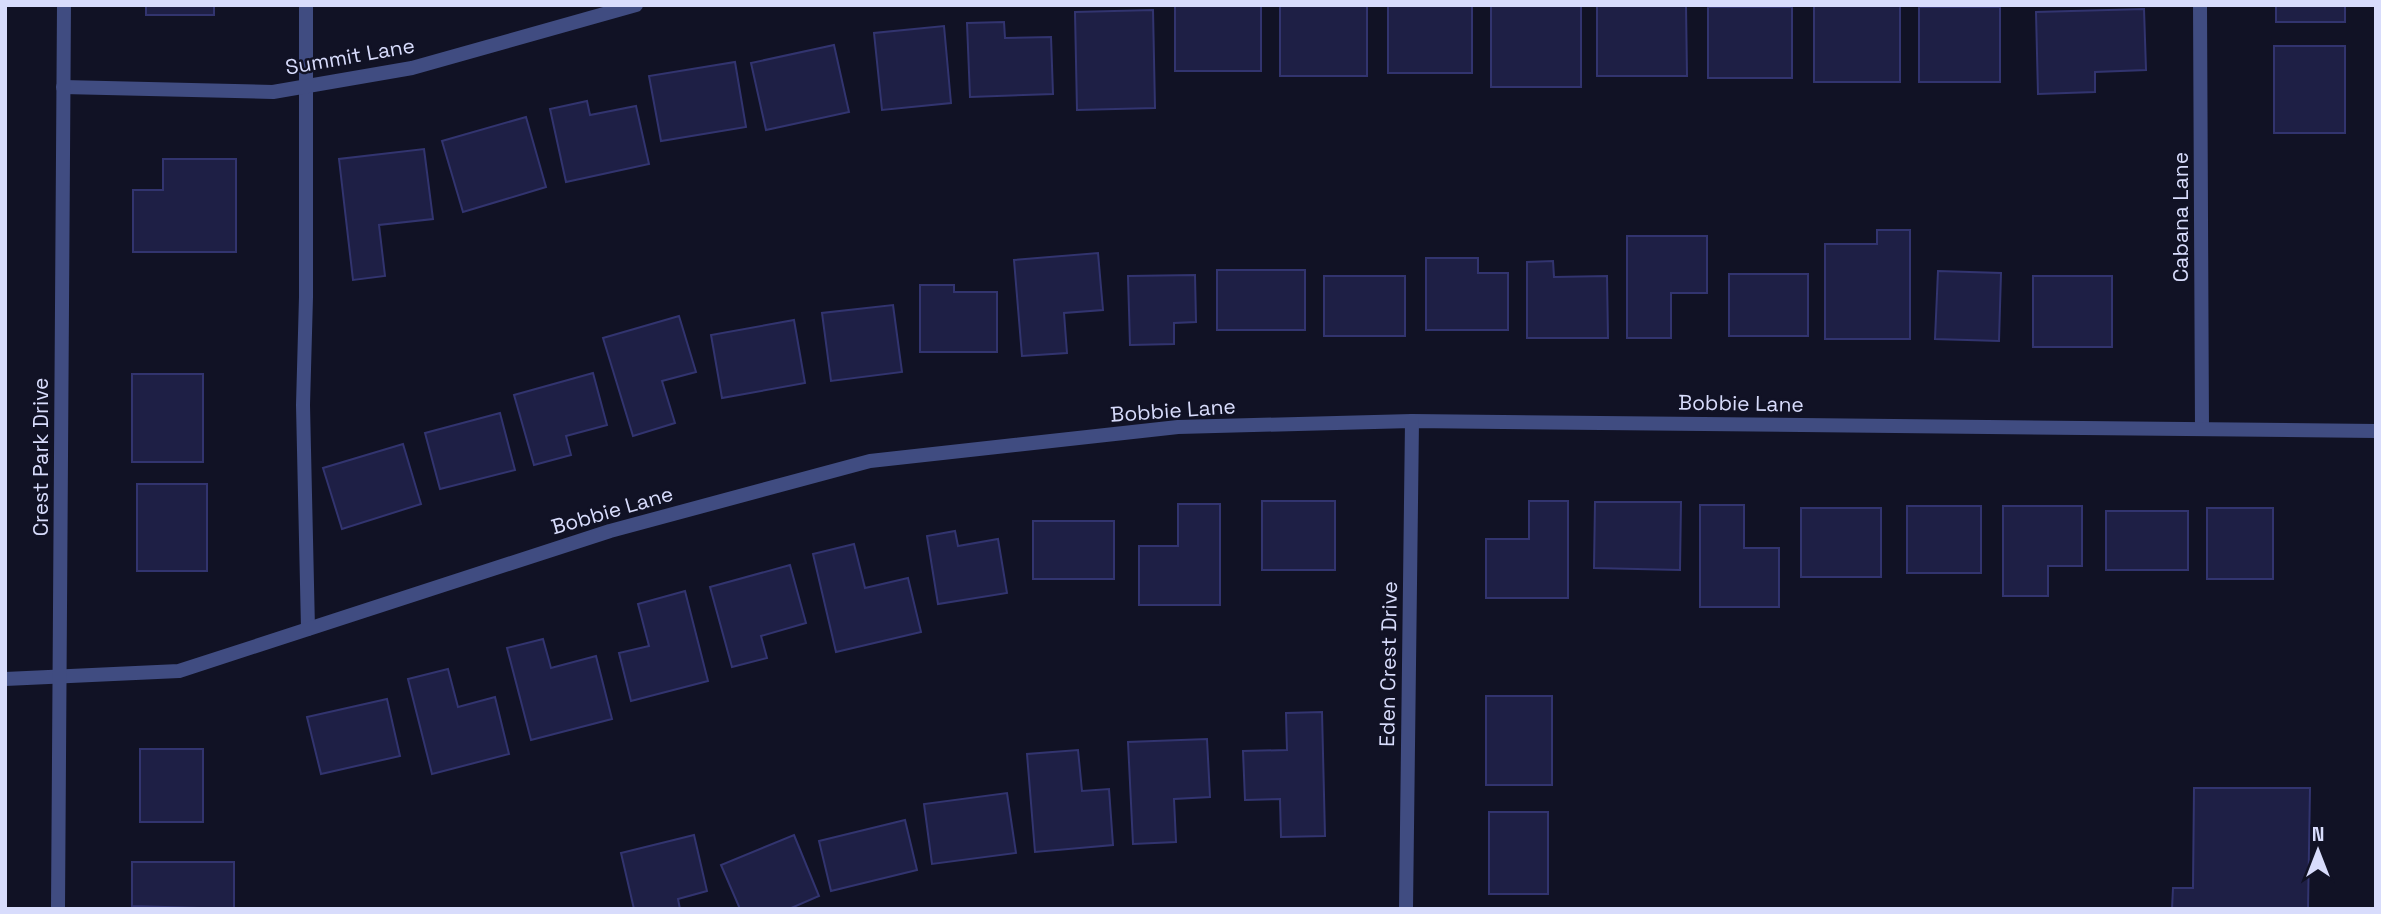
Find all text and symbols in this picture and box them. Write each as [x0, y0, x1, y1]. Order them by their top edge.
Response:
street label: Summit Lane [283, 31, 417, 81]
street label: Cabana Lane [2167, 152, 2194, 282]
street label: Crest Park Drive [27, 378, 54, 536]
street label: Bobbie Lane [1678, 388, 1804, 418]
street label: Bobbie Lane [1109, 392, 1237, 428]
street label: Bobbie Lane [548, 480, 676, 540]
street label: Eden Crest Drive [1373, 581, 1403, 747]
north arrow [2283, 816, 2353, 886]
text: N [2312, 822, 2324, 847]

